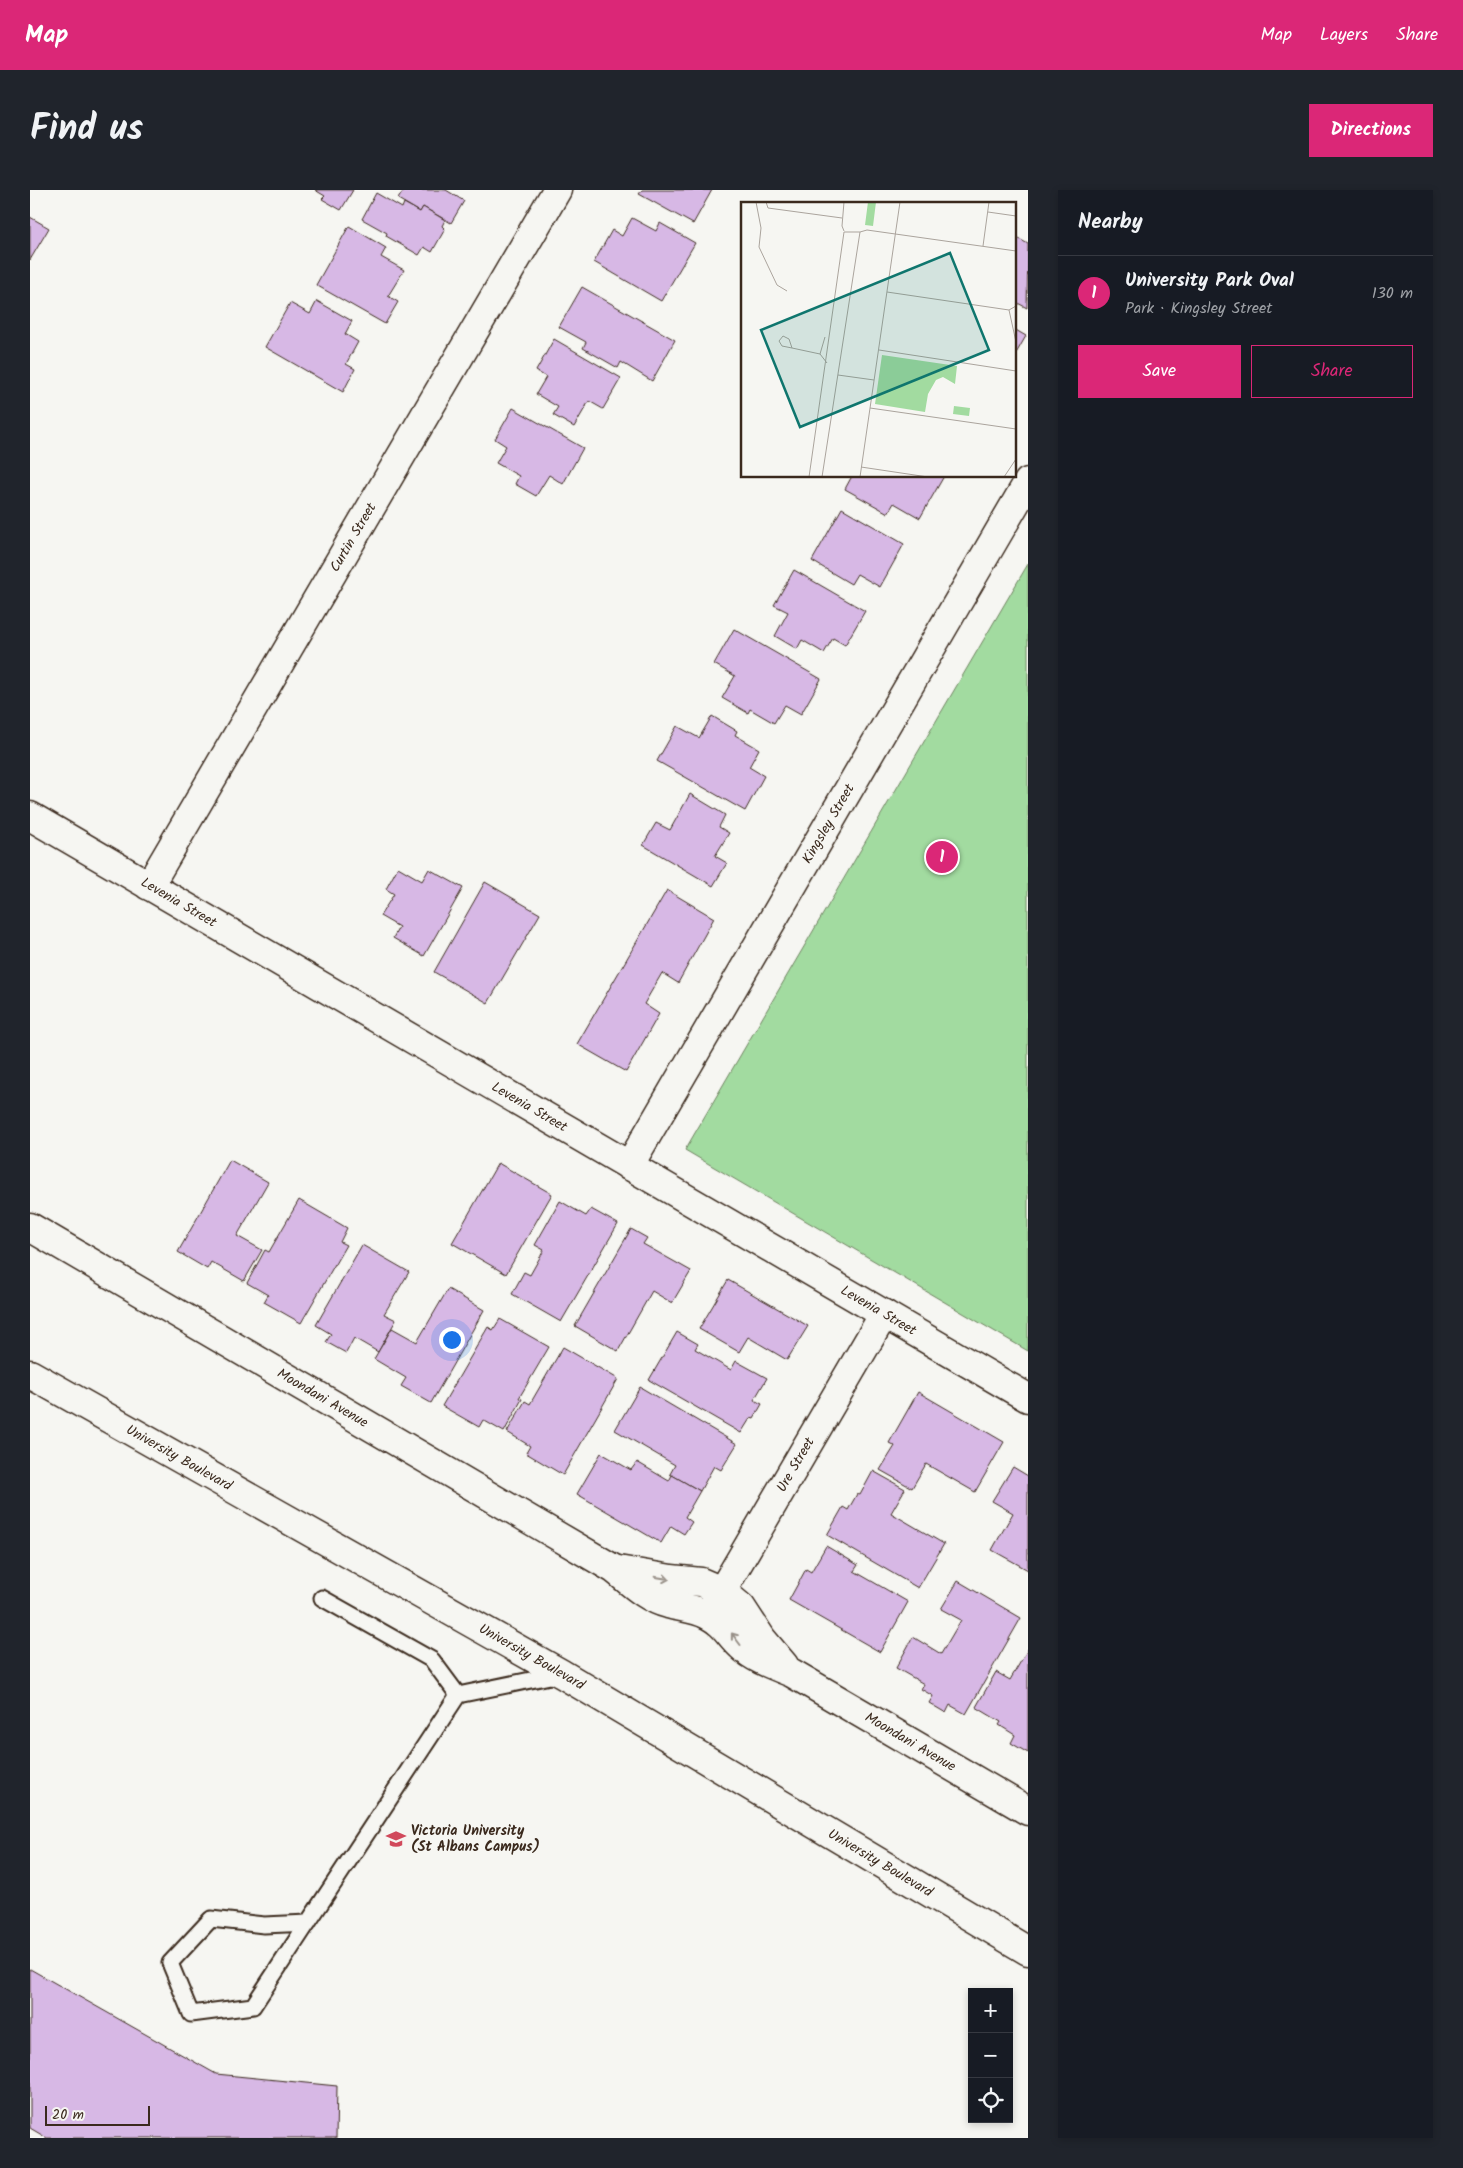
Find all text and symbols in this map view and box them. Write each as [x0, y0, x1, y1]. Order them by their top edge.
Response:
text: Map [25, 16, 68, 55]
text: Map [1261, 21, 1292, 50]
text: Layers [1320, 21, 1368, 50]
text: Share [1396, 21, 1438, 50]
text: Find us [30, 102, 143, 158]
button: Directions [1309, 104, 1433, 157]
inset map [741, 202, 1016, 478]
text: Nearby [1078, 206, 1143, 239]
text: University Park Oval [1125, 266, 1294, 296]
text: 1 [1092, 281, 1096, 306]
text: 130 m [1372, 281, 1413, 306]
text: Park · Kingsley Street [1125, 296, 1272, 321]
button: Save [1078, 345, 1241, 398]
button: Share [1251, 345, 1413, 398]
street label: Curtin Street [324, 498, 383, 576]
street label: Kingsley Street [797, 779, 861, 868]
pin: 1 [926, 838, 958, 876]
street label: Levenia Street [136, 872, 221, 934]
street label: Levenia Street [487, 1076, 572, 1138]
street label: Levenia Street [836, 1280, 921, 1342]
your location [439, 1327, 465, 1353]
street label: Moondani Avenue [273, 1363, 373, 1434]
street label: University Boulevard [122, 1419, 237, 1497]
street label: Ure Street [771, 1433, 821, 1496]
one-way arrow [653, 1573, 669, 1583]
street label: University Boulevard [475, 1618, 590, 1697]
one-way arrow [730, 1633, 741, 1646]
street label: Moondani Avenue [861, 1707, 961, 1778]
place label: Victoria University (St Albans Campus) [411, 1820, 540, 1858]
street label: University Boulevard [824, 1823, 938, 1904]
school or university icon: Victoria University (St Albans Campus) [385, 1828, 407, 1850]
map controls [968, 1988, 1013, 2123]
button: + [968, 1988, 1013, 2033]
button: − [968, 2033, 1013, 2078]
button: locate [968, 2078, 1013, 2123]
scale bar [45, 2103, 150, 2126]
text: 20 m [52, 2104, 84, 2126]

